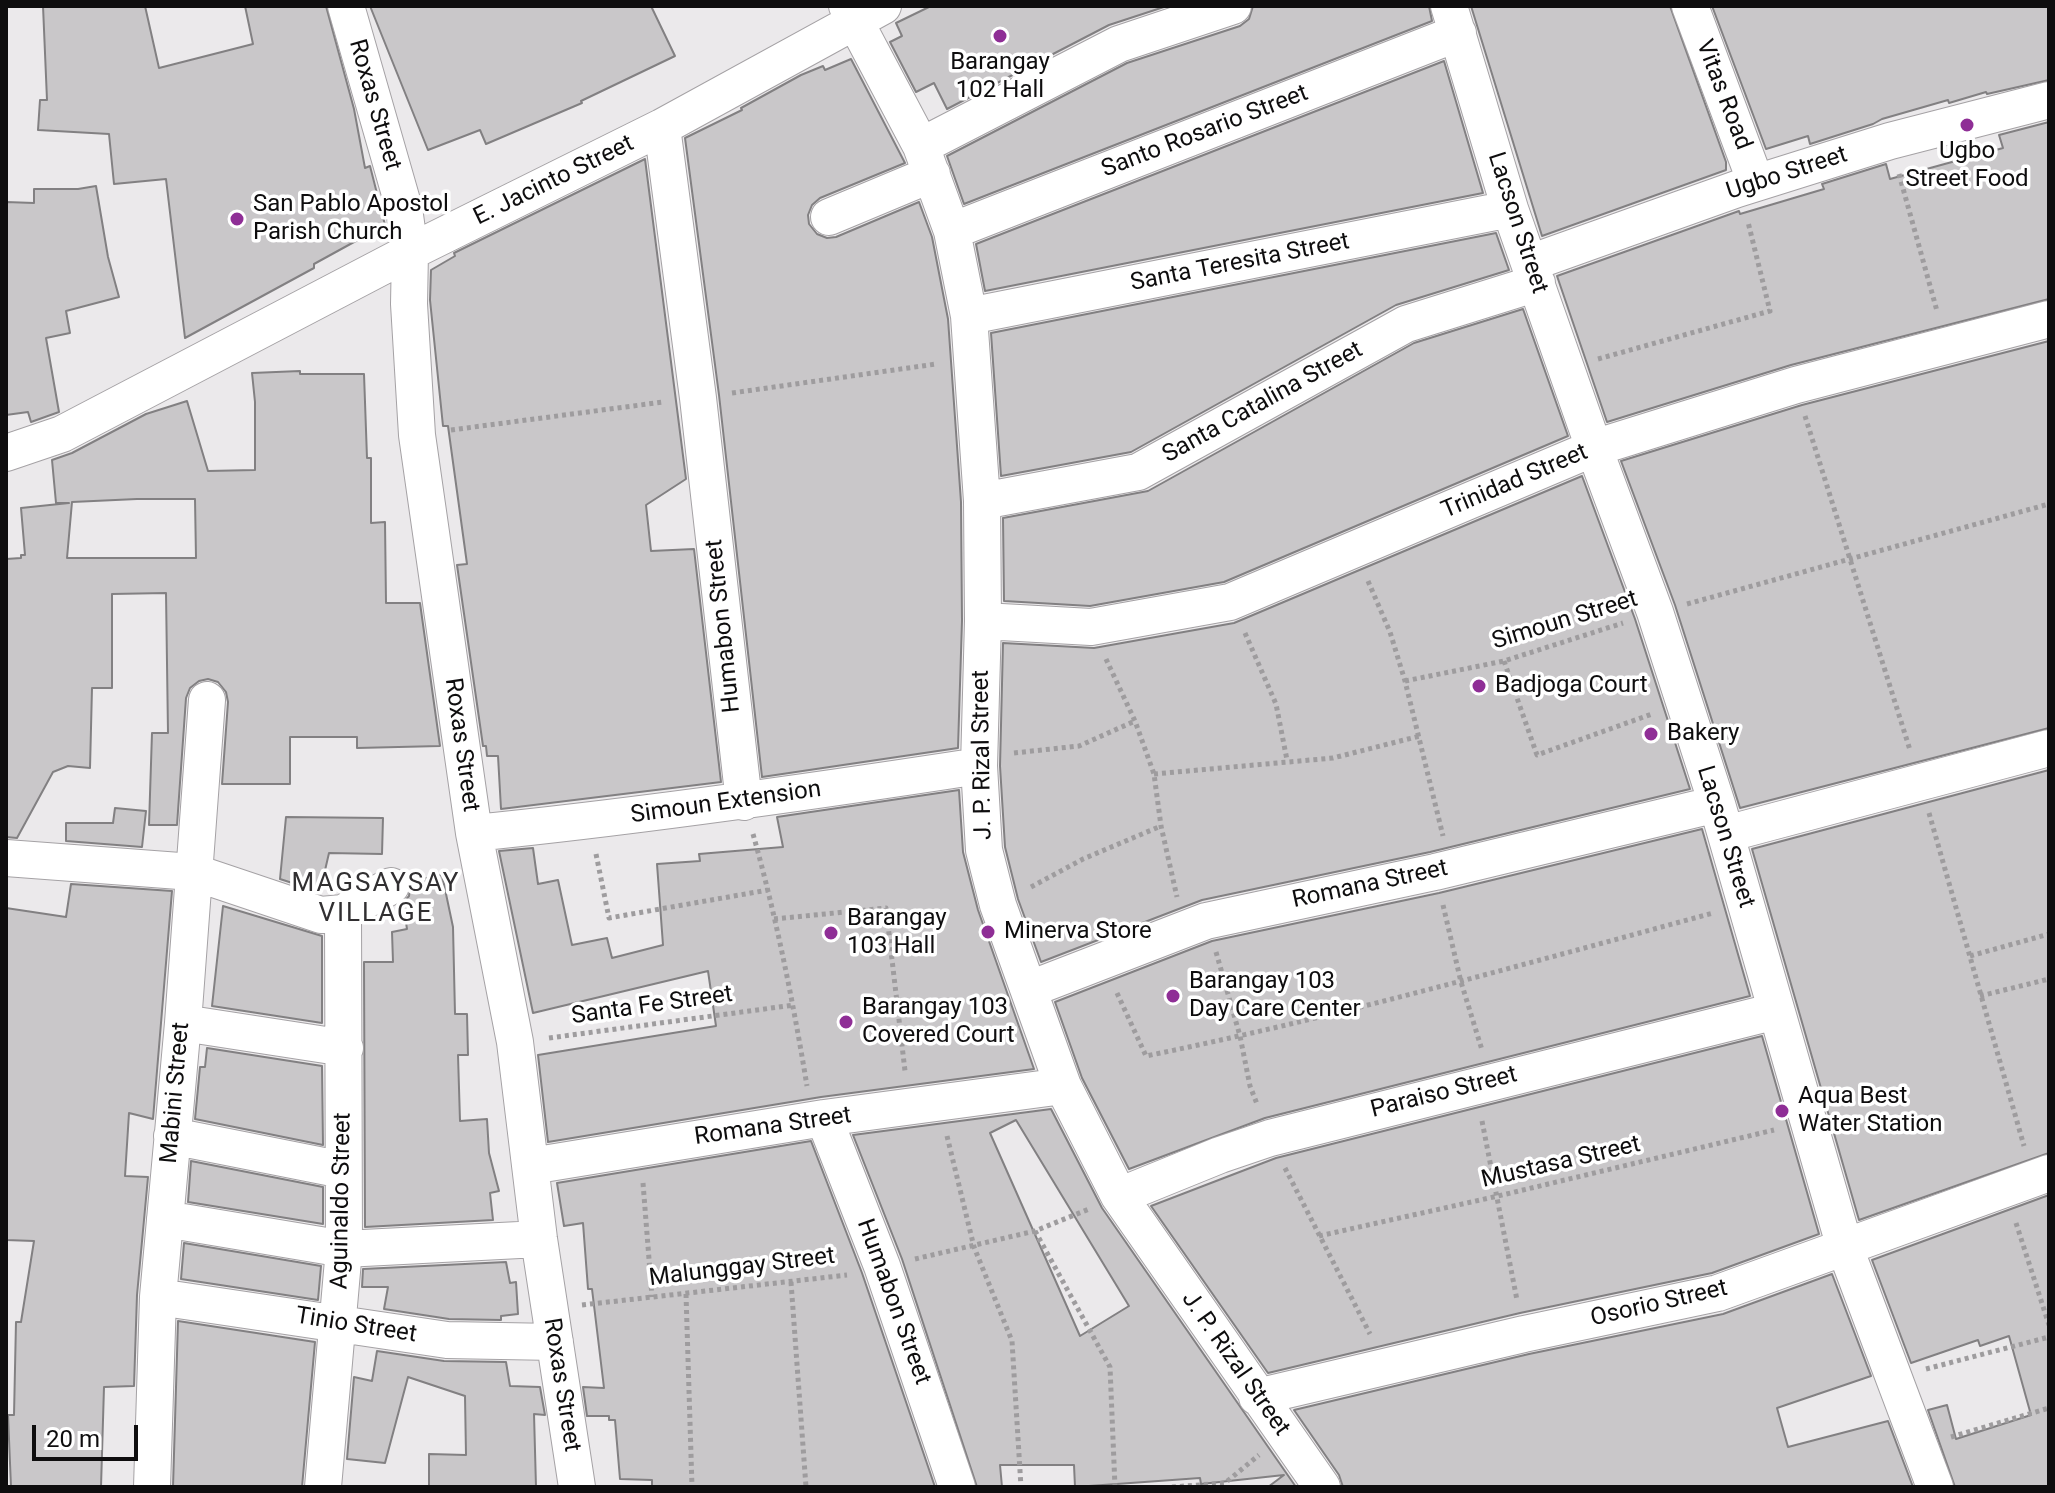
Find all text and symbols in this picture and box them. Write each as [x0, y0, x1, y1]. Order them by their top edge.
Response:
marker: Barangay 102 Hall [991, 27, 1009, 45]
street label: Roxas Street [342, 36, 406, 174]
street label: Vitas Road [1689, 36, 1757, 154]
place label: Barangay 102 Hall [950, 49, 1050, 105]
street label: Santo Rosario Street [1098, 79, 1312, 185]
marker: Ugbo Street Food [1958, 116, 1976, 134]
street label: E. Jacinto Street [469, 130, 639, 232]
place label: Ugbo Street Food [1905, 138, 2029, 194]
street label: Ugbo Street [1723, 141, 1851, 207]
street label: Lacson Street [1481, 149, 1553, 297]
place label: San Pablo Apostol Parish Church [253, 191, 449, 247]
marker: San Pablo Apostol Parish Church [228, 210, 246, 228]
street label: Santa Teresita Street [1128, 228, 1352, 298]
street label: Santa Catalina Street [1158, 336, 1368, 470]
street label: Trinidad Street [1438, 438, 1592, 526]
street label: Humabon Street [701, 538, 747, 714]
street label: Simoun Street [1489, 585, 1641, 657]
street label: J. P. Rizal Street [967, 670, 999, 840]
place label: Badjoga Court [1495, 672, 1648, 700]
street label: Roxas Street [437, 676, 485, 814]
marker: Badjoga Court [1470, 677, 1488, 695]
place label: Bakery [1667, 720, 1739, 748]
marker: Bakery [1642, 725, 1660, 743]
street label: Lacson Street [1690, 762, 1760, 912]
street label: Simoun Extension [629, 775, 823, 831]
street label: Romana Street [1290, 854, 1450, 916]
district label: MAGSAYSAY VILLAGE [292, 868, 460, 930]
place label: Barangay 103 Hall [847, 905, 947, 961]
place label: Minerva Store [1004, 918, 1152, 946]
marker: Minerva Store [979, 923, 997, 941]
marker: Barangay 103 Hall [822, 924, 840, 942]
place label: Barangay 103 Day Care Center [1189, 968, 1361, 1024]
street label: Santa Fe Street [570, 980, 734, 1032]
marker: Barangay 103 Day Care Center [1164, 987, 1182, 1005]
place label: Barangay 103 Covered Court [862, 994, 1015, 1050]
marker: Barangay 103 Covered Court [837, 1013, 855, 1031]
street label: Mabini Street [155, 1021, 197, 1165]
street label: Paraiso Street [1368, 1061, 1520, 1125]
place label: Aqua Best Water Station [1798, 1083, 1942, 1139]
street label: Romana Street [693, 1102, 853, 1152]
marker: Aqua Best Water Station [1773, 1102, 1791, 1120]
street label: Aguinaldo Street [326, 1112, 358, 1290]
street label: Mustasa Street [1479, 1131, 1643, 1195]
street label: Humabon Street [850, 1215, 936, 1389]
street label: Malunggay Street [648, 1242, 836, 1294]
street label: Osorio Street [1588, 1274, 1730, 1334]
street label: J. P. Rizal Street [1174, 1286, 1296, 1442]
street label: Tinio Street [293, 1302, 419, 1350]
street label: Roxas Street [536, 1316, 586, 1454]
scale bar [36, 1409, 142, 1459]
text: 20 m [46, 1425, 100, 1453]

